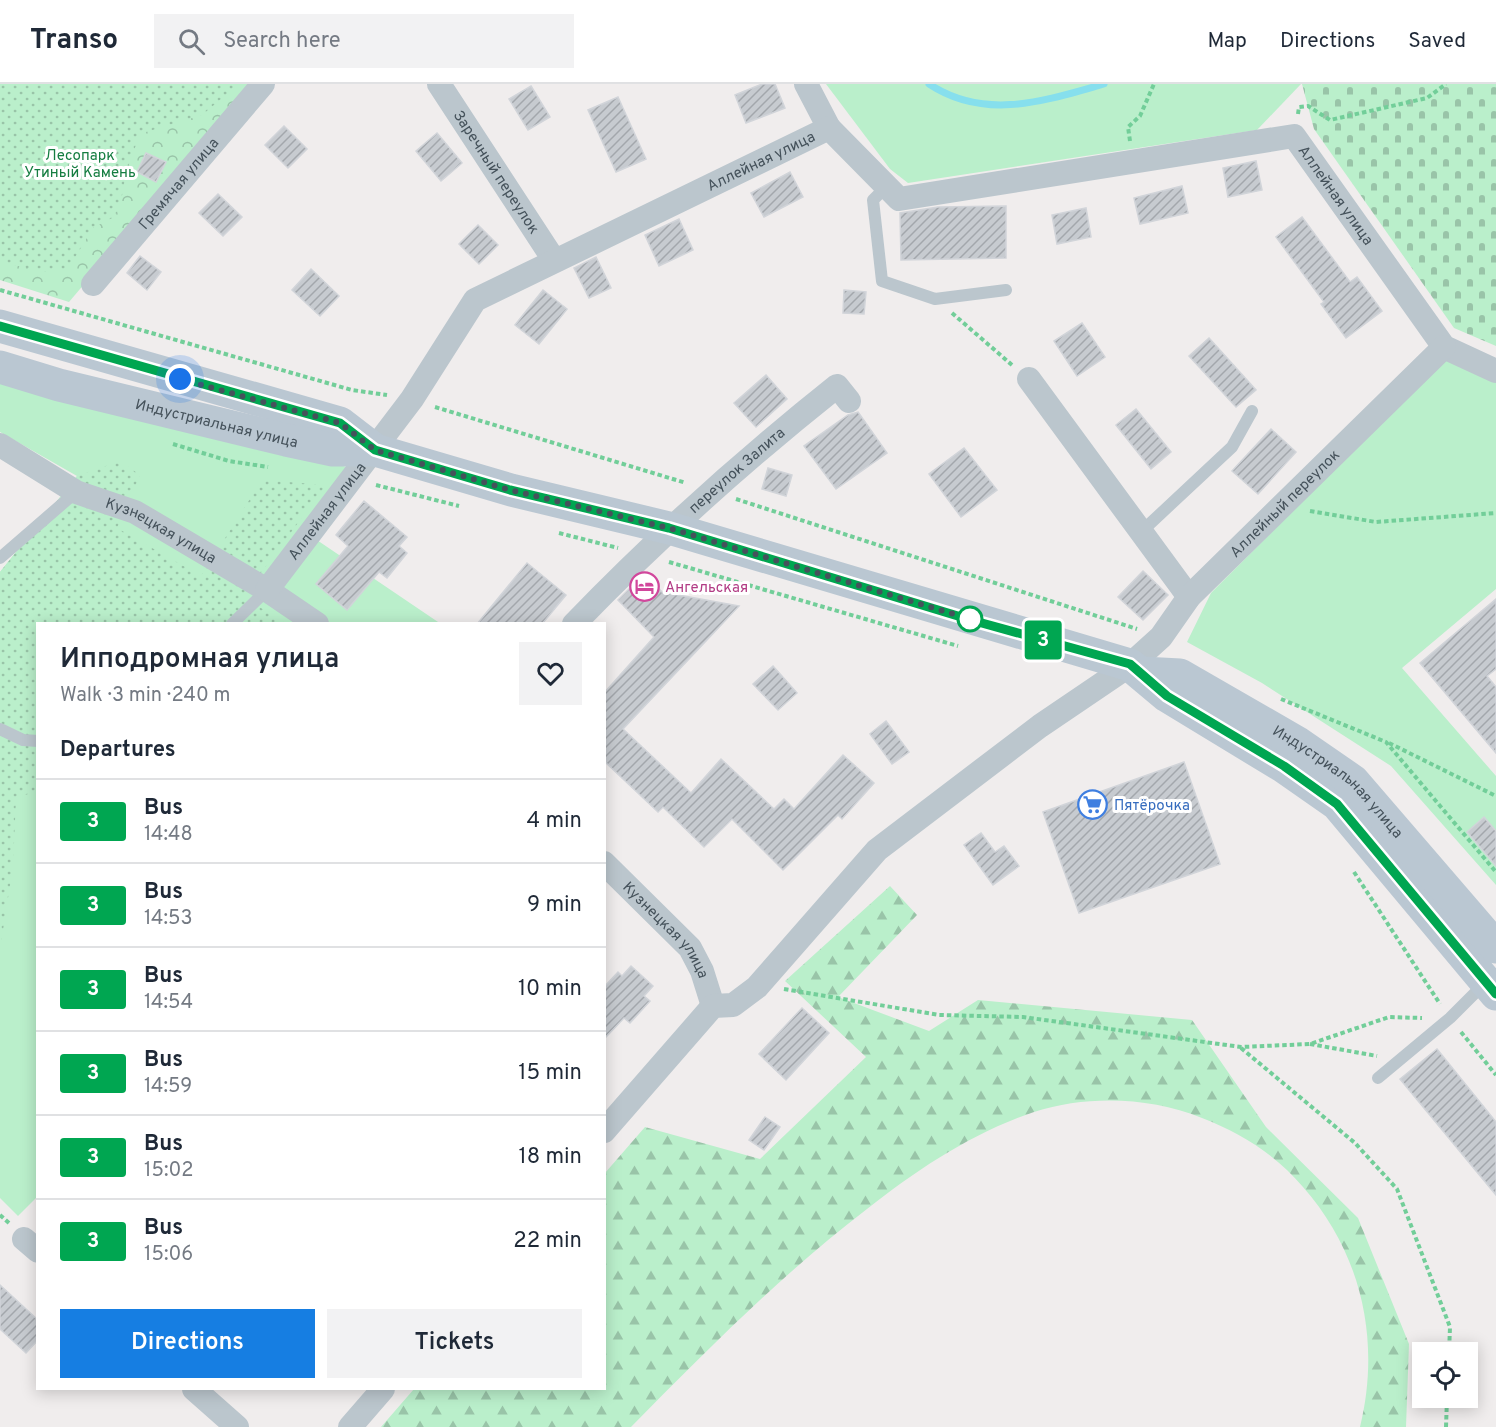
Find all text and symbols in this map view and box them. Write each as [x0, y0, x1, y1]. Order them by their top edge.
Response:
search box [154, 14, 574, 68]
text: Transo [30, 23, 118, 59]
icon: search [175, 25, 208, 58]
text: Search here [223, 28, 341, 55]
text: Map [1207, 28, 1247, 55]
text: Directions [1280, 28, 1375, 55]
text: Saved [1408, 28, 1466, 55]
street label: Заречный переулок [448, 107, 542, 238]
street label: Аллейная улица [704, 128, 819, 197]
street label: Гремячая улица [135, 135, 224, 234]
street label: Аллейная улица [1293, 142, 1377, 250]
park label: Лесопарк Утиный Камень [24, 147, 136, 183]
your location [165, 364, 195, 394]
street label: Индустриальная улица [133, 396, 299, 453]
street label: переулок Залита [686, 424, 790, 518]
street label: Аллейный переулок [1227, 446, 1345, 562]
street label: Аллейная улица [285, 459, 371, 565]
street label: Кузнецкая улица [103, 495, 219, 569]
hotel icon: Ангельская [628, 571, 660, 603]
place label: Ангельская [665, 579, 748, 598]
unlabelled marker [957, 606, 983, 632]
line badge: 3 [1024, 620, 1062, 660]
text: 3 [1037, 627, 1049, 654]
text: Ипподромная улица [60, 642, 339, 678]
button: heart [519, 642, 582, 705]
text: Walk · 3 min · 240 m [60, 683, 230, 709]
street label: Индустриальная улица [1269, 722, 1406, 843]
text: Departures [60, 737, 176, 764]
supermarket icon: Пятёрочка [1077, 789, 1109, 821]
text: Bus [144, 795, 183, 822]
place label: Пятёрочка [1114, 797, 1190, 816]
text: 3 [87, 808, 99, 835]
text: 4 min [527, 808, 582, 835]
text: 14:48 [144, 822, 193, 848]
text: Bus [144, 879, 183, 906]
street label: Кузнецкая улица [618, 879, 712, 981]
text: 3 [87, 892, 99, 919]
text: 9 min [527, 892, 582, 919]
text: 14:53 [144, 906, 192, 932]
text: Bus [144, 963, 183, 990]
text: 3 [87, 976, 99, 1003]
text: 10 min [518, 976, 582, 1003]
text: 14:54 [144, 990, 193, 1016]
text: Bus [144, 1047, 183, 1074]
text: 3 [87, 1060, 99, 1087]
text: 15 min [518, 1060, 582, 1087]
text: 14:59 [144, 1074, 192, 1100]
text: Bus [144, 1131, 183, 1158]
text: 3 [87, 1144, 99, 1171]
text: 18 min [519, 1144, 582, 1171]
text: 15:02 [144, 1158, 193, 1184]
text: Bus [144, 1215, 183, 1242]
text: 3 [87, 1228, 99, 1255]
text: 22 min [513, 1228, 582, 1255]
text: 15:06 [144, 1242, 193, 1268]
button: Directions [60, 1309, 315, 1378]
button: Tickets [327, 1309, 582, 1378]
map controls [1412, 1342, 1478, 1408]
button: locate [1412, 1342, 1478, 1408]

